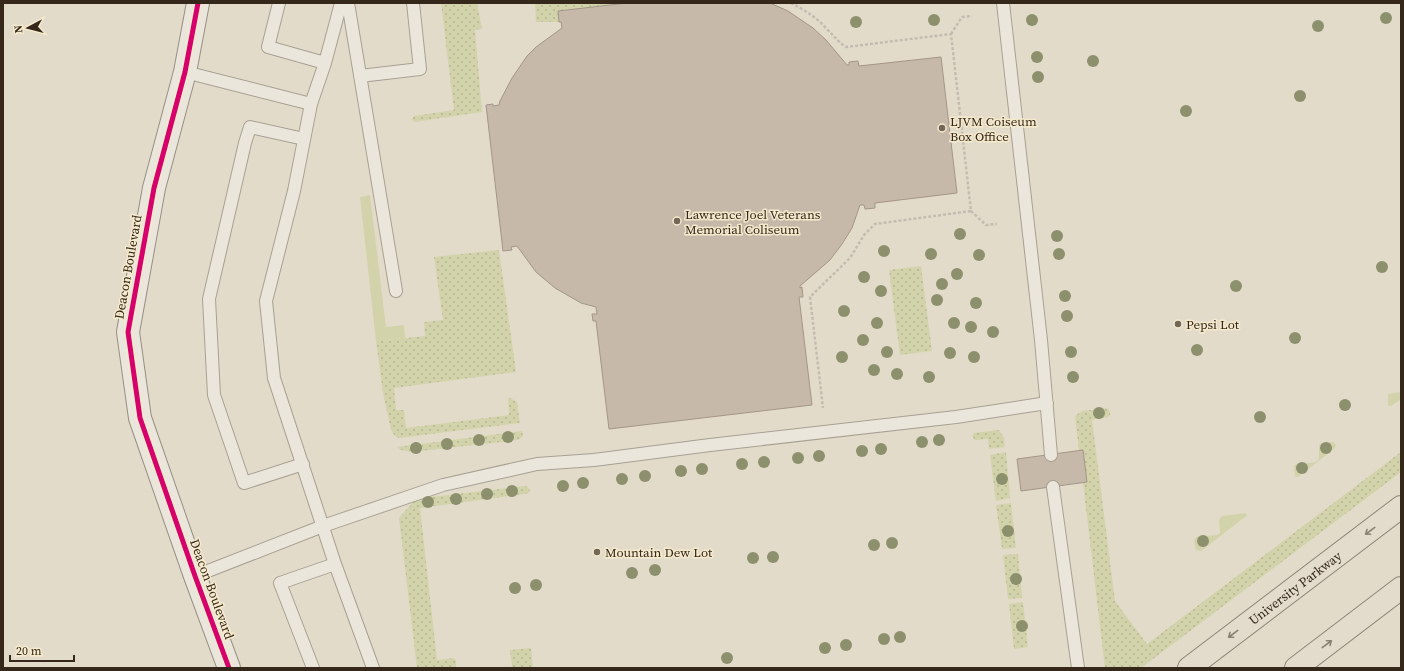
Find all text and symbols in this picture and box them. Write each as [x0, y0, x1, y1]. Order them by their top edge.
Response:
north arrow [8, 8, 48, 48]
text: N [11, 24, 27, 34]
place label: LJVM Coiseum Box Office [950, 113, 1037, 145]
marker: LJVM Coiseum Box Office [937, 123, 947, 133]
place label: Lawrence Joel Veterans Memorial Coliseum [685, 206, 821, 238]
street label: Deacon Boulevard [110, 213, 146, 320]
marker: Lawrence Joel Veterans Memorial Coliseum [672, 216, 682, 226]
place label: Pepsi Lot [1186, 316, 1240, 333]
marker: Pepsi Lot [1173, 319, 1183, 329]
one-way arrow [1365, 526, 1376, 535]
street label: Deacon Boulevard [186, 537, 238, 642]
place label: Mountain Dew Lot [605, 544, 713, 561]
marker: Mountain Dew Lot [592, 547, 602, 557]
street label: University Parkway [1245, 547, 1345, 628]
one-way arrow [1227, 630, 1238, 639]
scale bar [10, 637, 74, 663]
one-way arrow [1321, 640, 1332, 649]
text: 20 m [16, 643, 42, 659]

